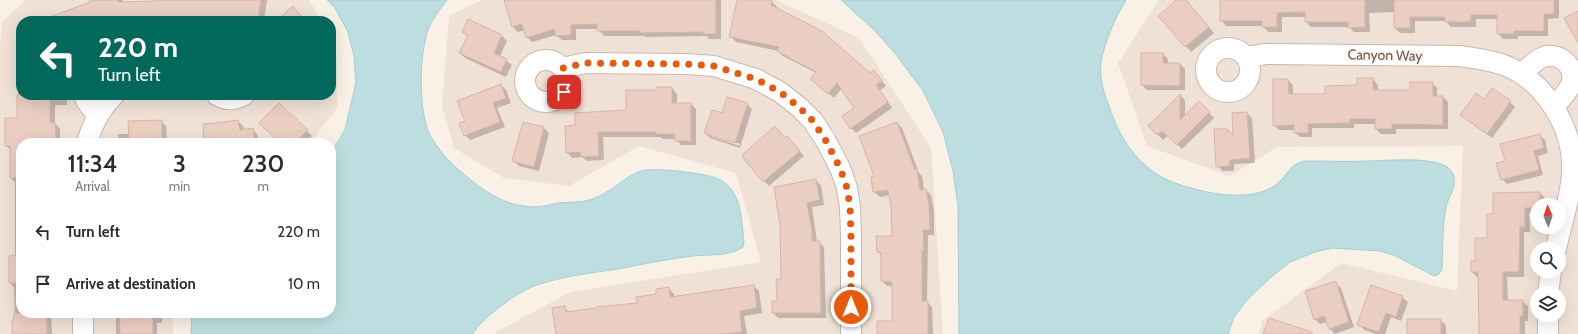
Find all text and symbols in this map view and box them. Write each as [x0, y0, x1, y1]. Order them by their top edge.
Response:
text: 220 m [98, 30, 178, 64]
icon: left [32, 32, 84, 84]
street label: Canyon Way [1347, 45, 1423, 65]
text: Turn left [98, 64, 161, 86]
pin [547, 75, 581, 109]
icon: arrive [553, 81, 575, 103]
text: 11:34 [68, 149, 117, 178]
text: 3 [173, 149, 186, 178]
text: 230 [242, 149, 284, 178]
text: Arrival [75, 178, 110, 194]
text: min [169, 178, 190, 194]
text: m [257, 178, 269, 194]
north arrow [1530, 198, 1566, 234]
map controls [1530, 198, 1566, 322]
icon: left [32, 221, 54, 243]
text: Turn left [66, 223, 120, 241]
text: 220 m [277, 223, 320, 241]
button: search [1530, 242, 1566, 278]
icon: arrive [32, 273, 54, 295]
text: Arrive at destination [66, 275, 196, 293]
text: 10 m [288, 275, 320, 293]
position arrow [830, 286, 872, 328]
button: layers [1530, 286, 1566, 322]

